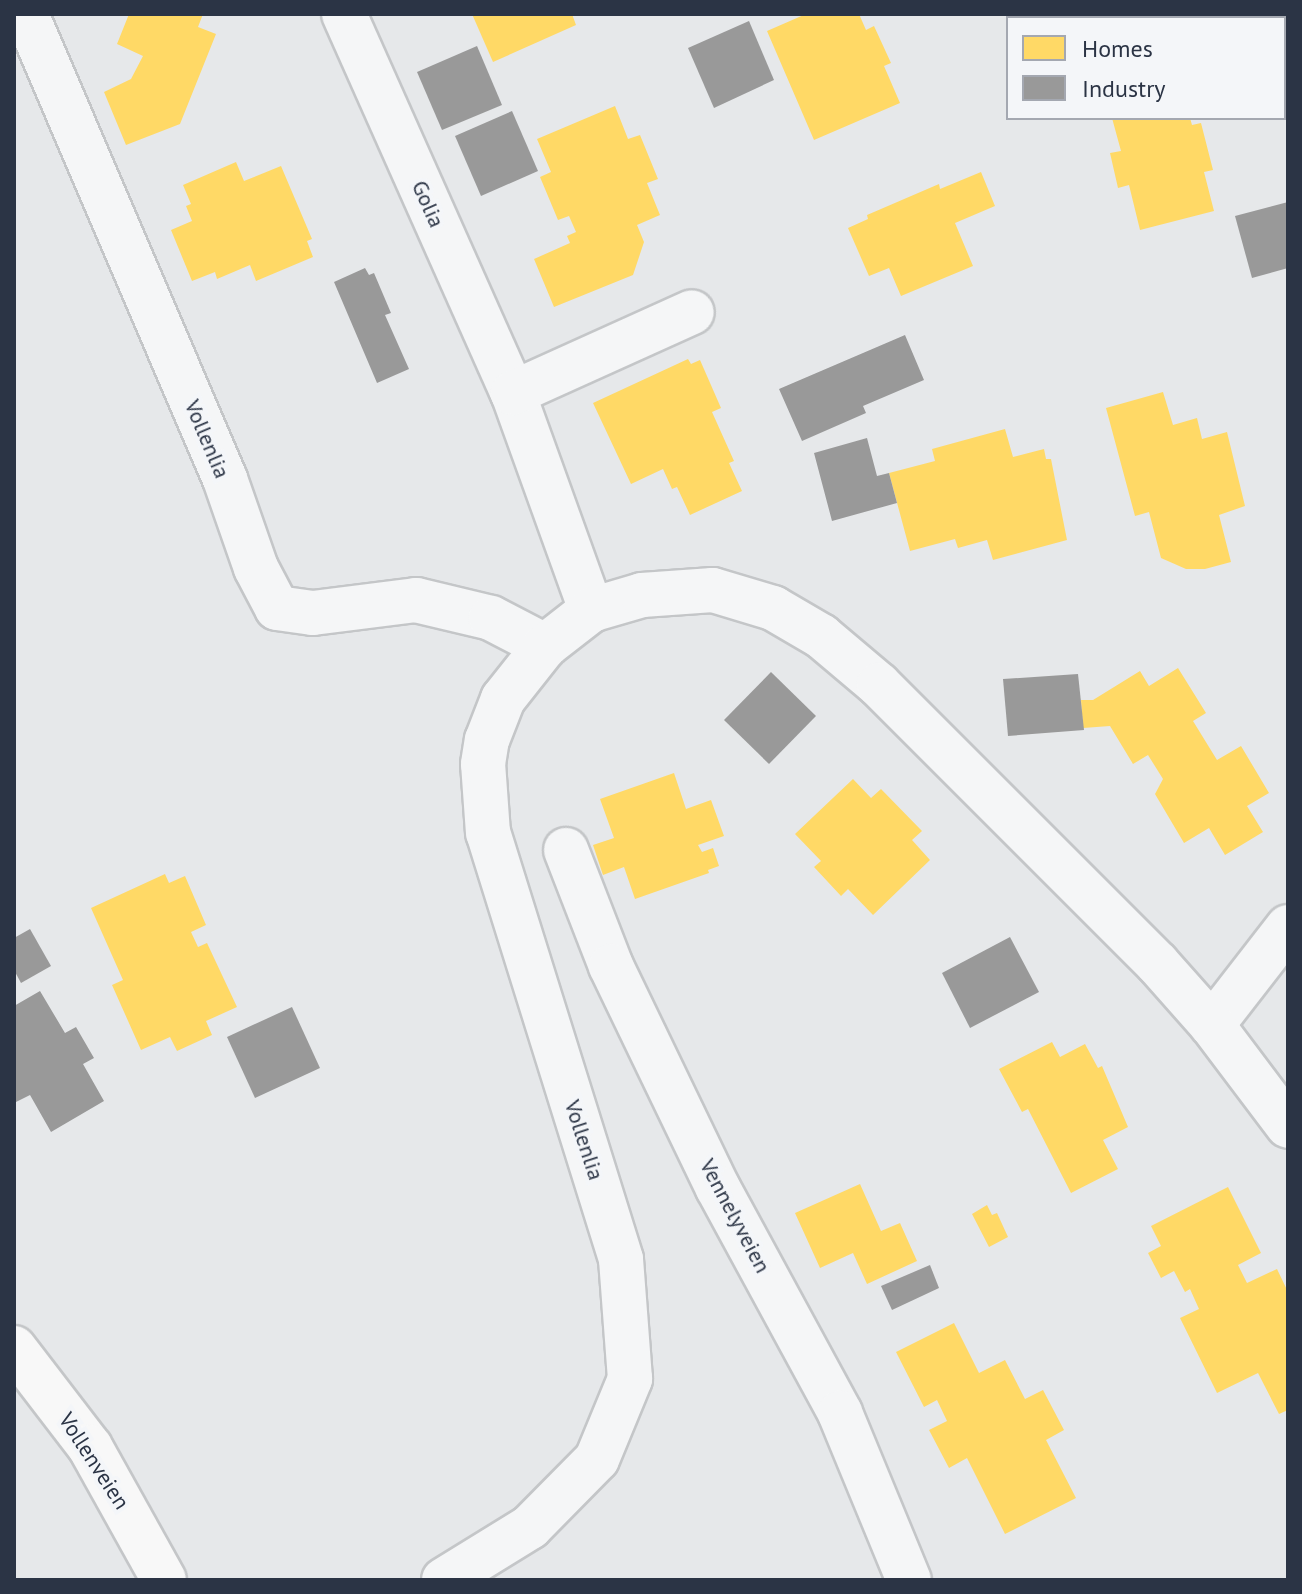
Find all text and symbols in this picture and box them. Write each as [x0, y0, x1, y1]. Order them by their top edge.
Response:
legend [1006, 16, 1286, 120]
text: Homes [1082, 33, 1153, 64]
text: Industry [1082, 73, 1166, 104]
street label: Golia [406, 176, 450, 232]
street label: Vollenlia [179, 396, 235, 482]
street label: Vollenlia [559, 1097, 609, 1183]
street label: Vennelyveien [694, 1155, 776, 1277]
street label: Vollenveien [53, 1408, 135, 1514]

